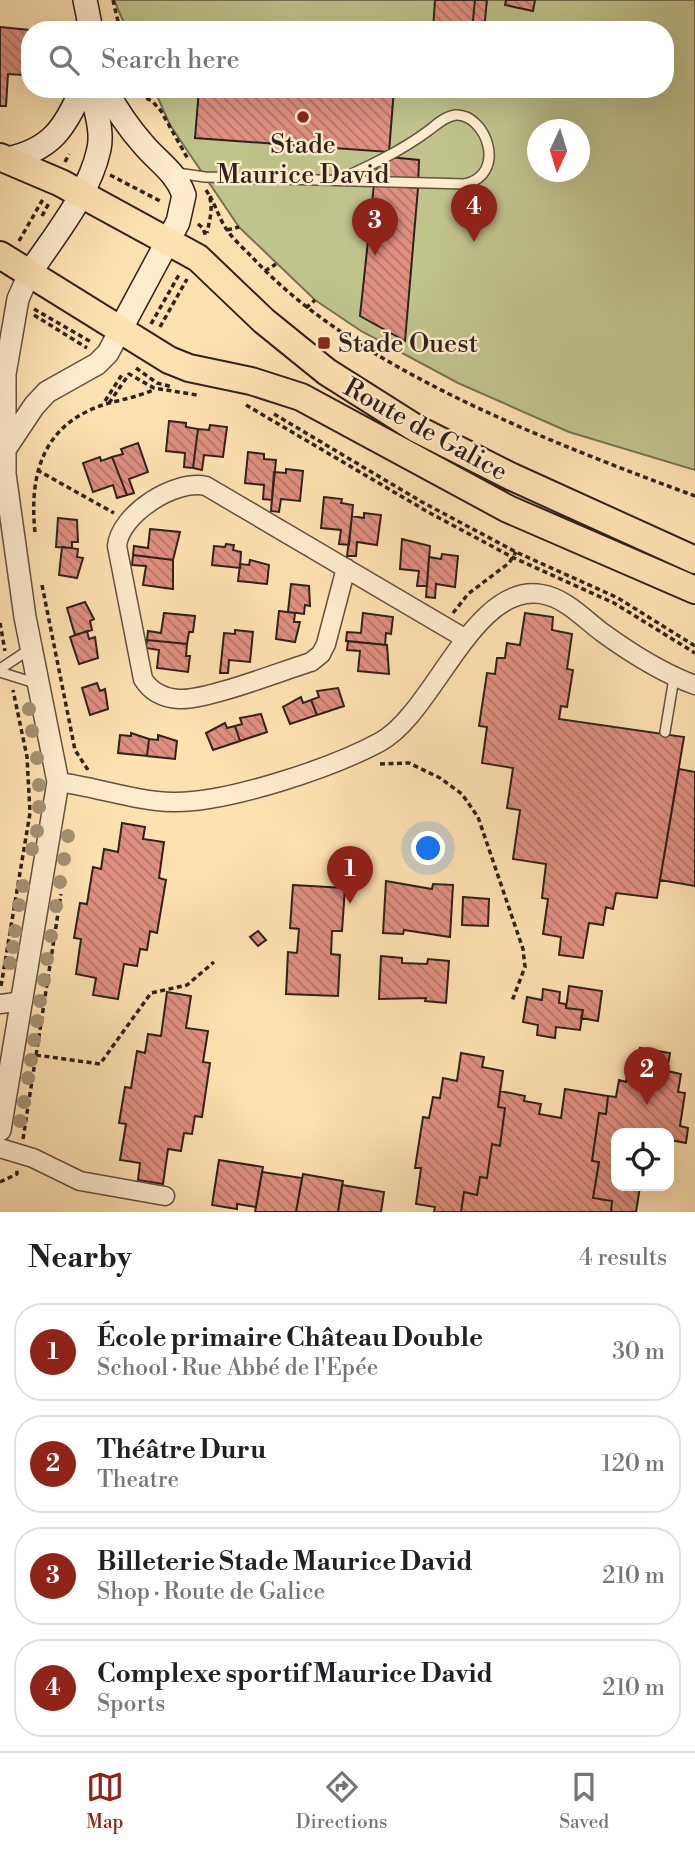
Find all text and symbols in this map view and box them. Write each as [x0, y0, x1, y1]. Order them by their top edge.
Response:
search box [21, 21, 674, 98]
icon: search [45, 41, 83, 79]
text: Search here [101, 44, 240, 76]
marker: Stade Maurice David [295, 109, 311, 125]
north arrow [527, 119, 590, 182]
place label: Stade Maurice David [217, 129, 389, 191]
pin: 4 [451, 184, 497, 242]
pin: 3 [352, 198, 398, 256]
place label: Stade Ouest [338, 328, 478, 360]
marker: Stade Ouest [316, 335, 332, 351]
street label: Route de Galice [338, 372, 513, 488]
your location [411, 831, 445, 865]
pin: 1 [327, 846, 373, 904]
pin: 2 [624, 1047, 670, 1105]
map controls [611, 1128, 674, 1191]
button: locate [611, 1128, 674, 1191]
text: Nearby [28, 1239, 132, 1277]
text: 4 results [579, 1244, 667, 1272]
text: École primaire Château Double [97, 1322, 483, 1354]
text: 1 [47, 1338, 59, 1366]
text: 30 m [612, 1338, 665, 1366]
text: School · Rue Abbé de l'Epée [97, 1354, 378, 1382]
text: Théâtre Duru [97, 1434, 266, 1466]
text: 2 [46, 1450, 60, 1478]
text: 120 m [601, 1450, 665, 1478]
text: Theatre [97, 1466, 179, 1494]
text: Billeterie Stade Maurice David [97, 1546, 473, 1578]
text: 3 [46, 1562, 60, 1590]
text: 210 m [602, 1562, 665, 1590]
text: Shop · Route de Galice [97, 1578, 325, 1606]
text: Complexe sportif Maurice David [97, 1658, 493, 1690]
text: 4 [45, 1674, 61, 1702]
text: 210 m [602, 1674, 665, 1702]
text: Sports [97, 1690, 165, 1718]
tab: Map [86, 1768, 124, 1834]
tab: Directions [296, 1768, 387, 1834]
tab: Saved [559, 1768, 609, 1834]

